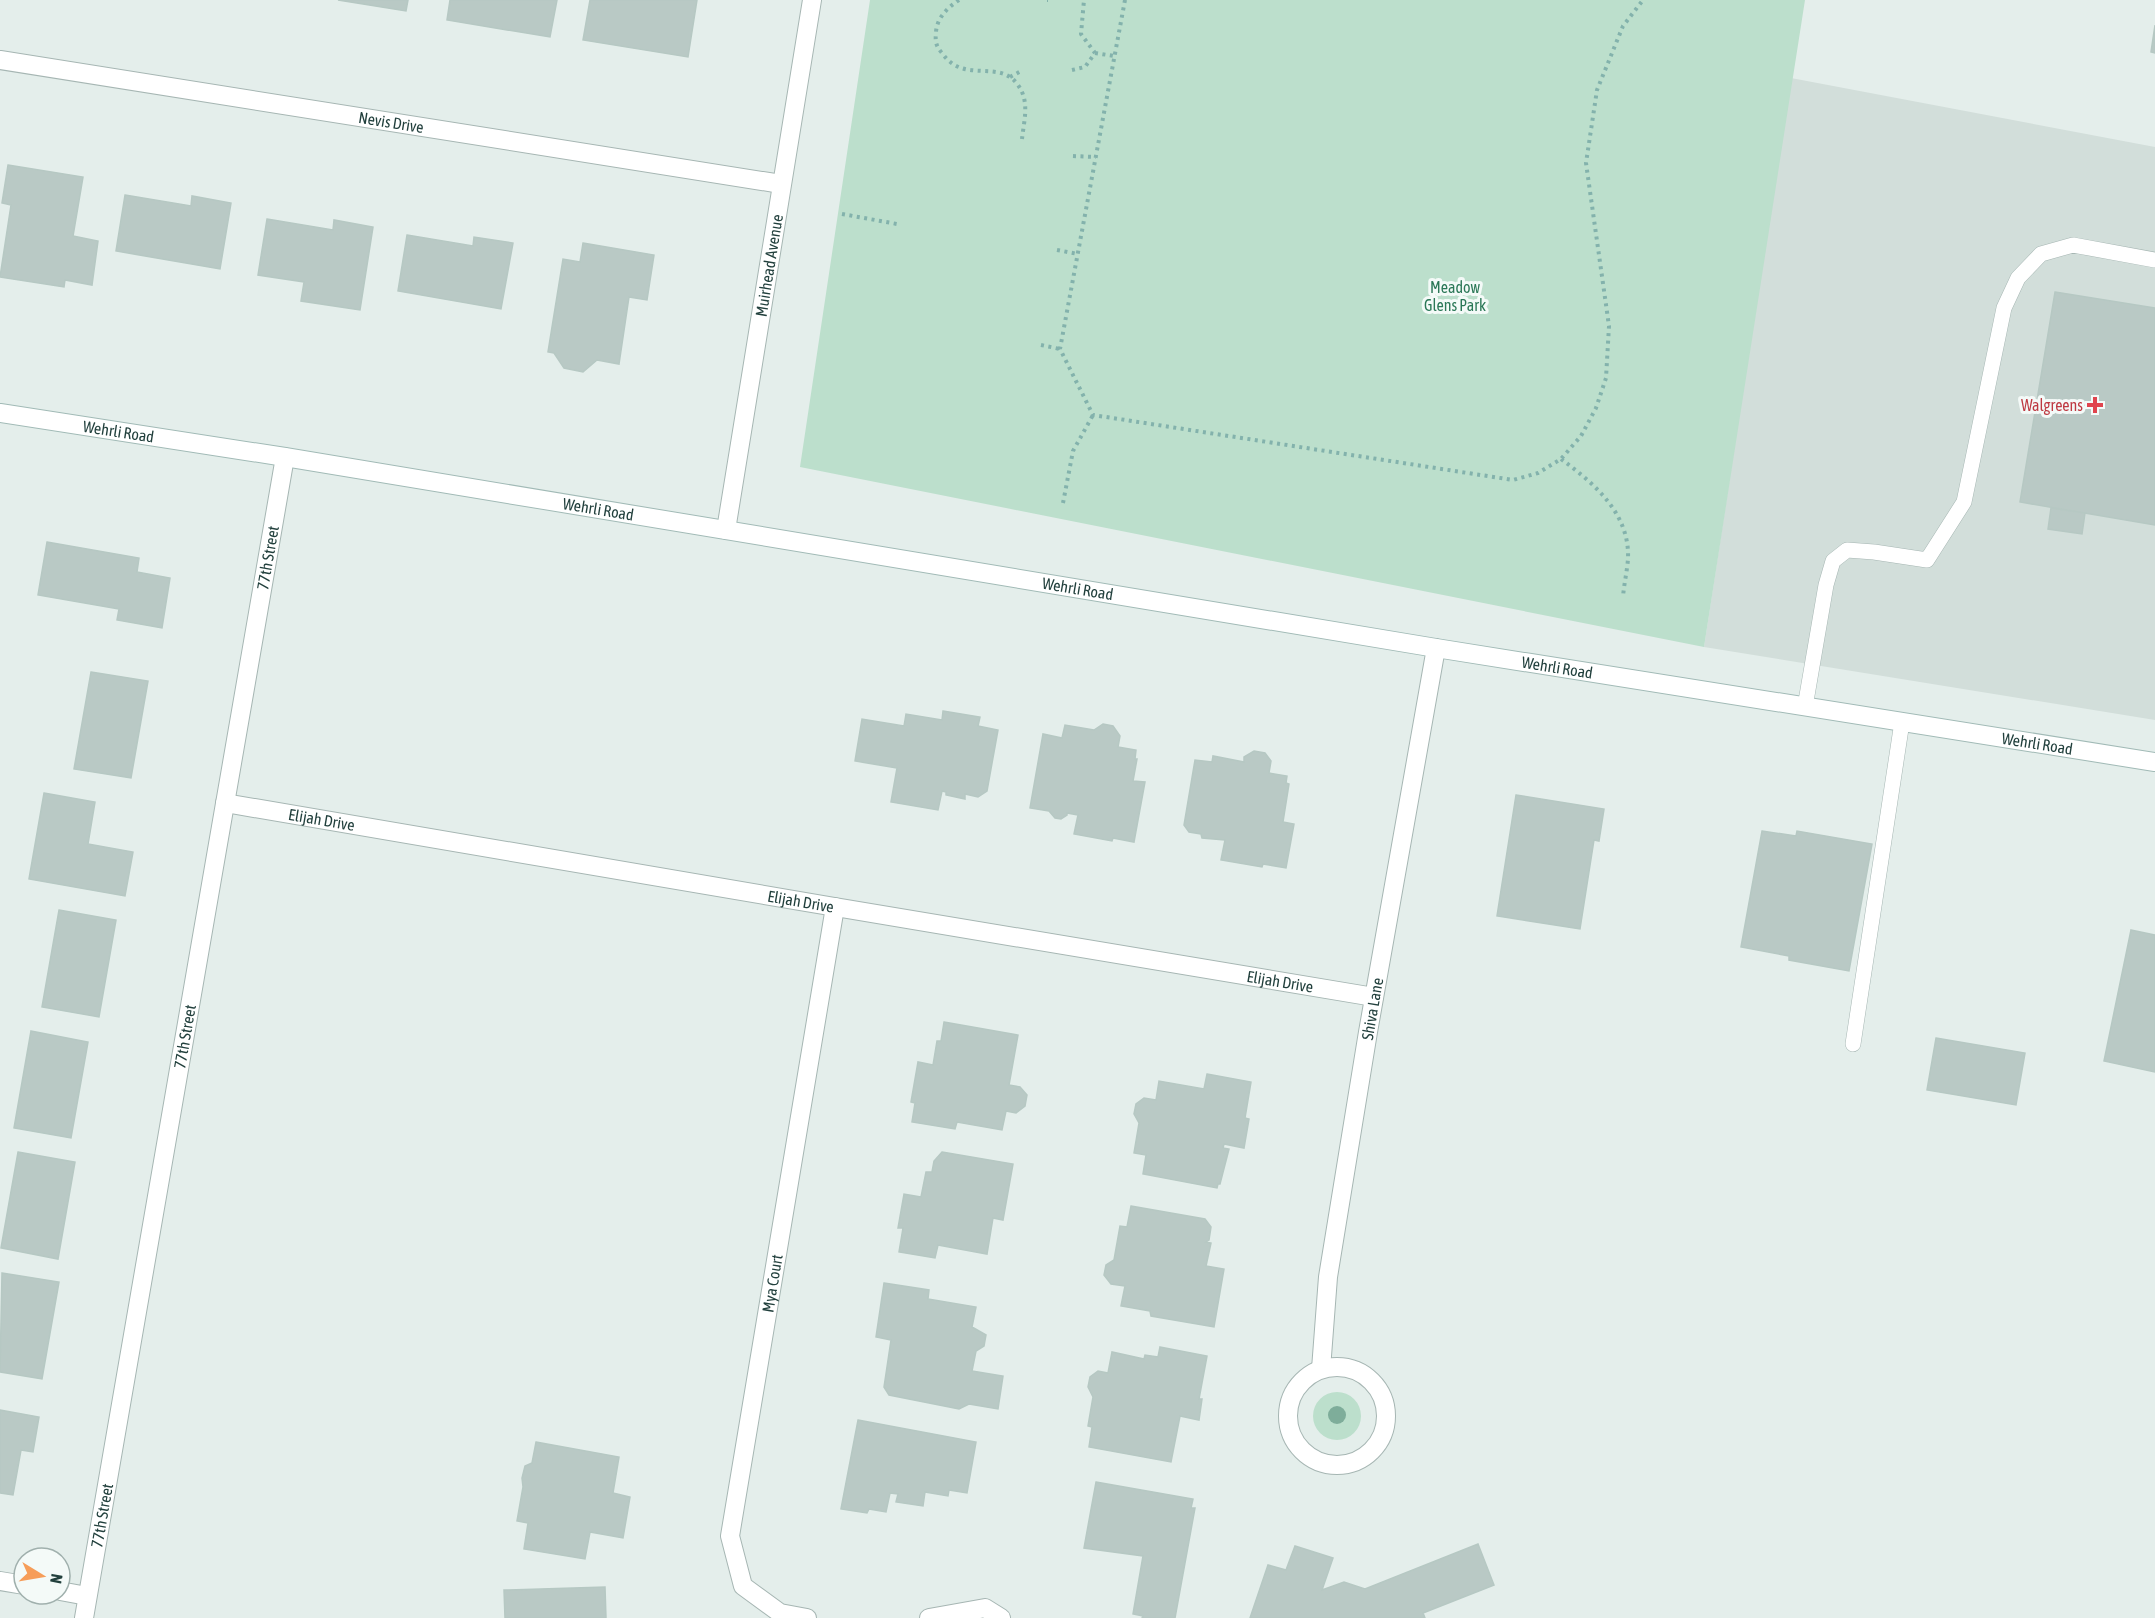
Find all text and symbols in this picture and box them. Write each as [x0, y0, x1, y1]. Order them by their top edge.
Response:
street label: Nevis Drive [357, 108, 425, 136]
street label: Muirhead Avenue [752, 213, 786, 318]
park label: Meadow Glens Park [1424, 278, 1486, 314]
place label: Walgreens [2021, 396, 2083, 415]
marker: Walgreens [2088, 398, 2102, 412]
street label: Wehrli Road [82, 417, 155, 446]
street label: Wehrli Road [562, 494, 635, 524]
street label: 77th Street [253, 524, 282, 591]
street label: Wehrli Road [1041, 574, 1115, 603]
street label: Wehrli Road [1521, 653, 1594, 682]
street label: Wehrli Road [2001, 729, 2074, 758]
street label: Elijah Drive [287, 805, 356, 834]
street label: Elijah Drive [766, 887, 835, 916]
street label: Elijah Drive [1246, 967, 1315, 996]
street label: Shiva Lane [1358, 976, 1386, 1041]
street label: 77th Street [170, 1003, 199, 1070]
street label: Mya Court [758, 1253, 786, 1314]
street label: 77th Street [87, 1482, 116, 1549]
north arrow [12, 1546, 72, 1606]
text: N [47, 1573, 66, 1585]

